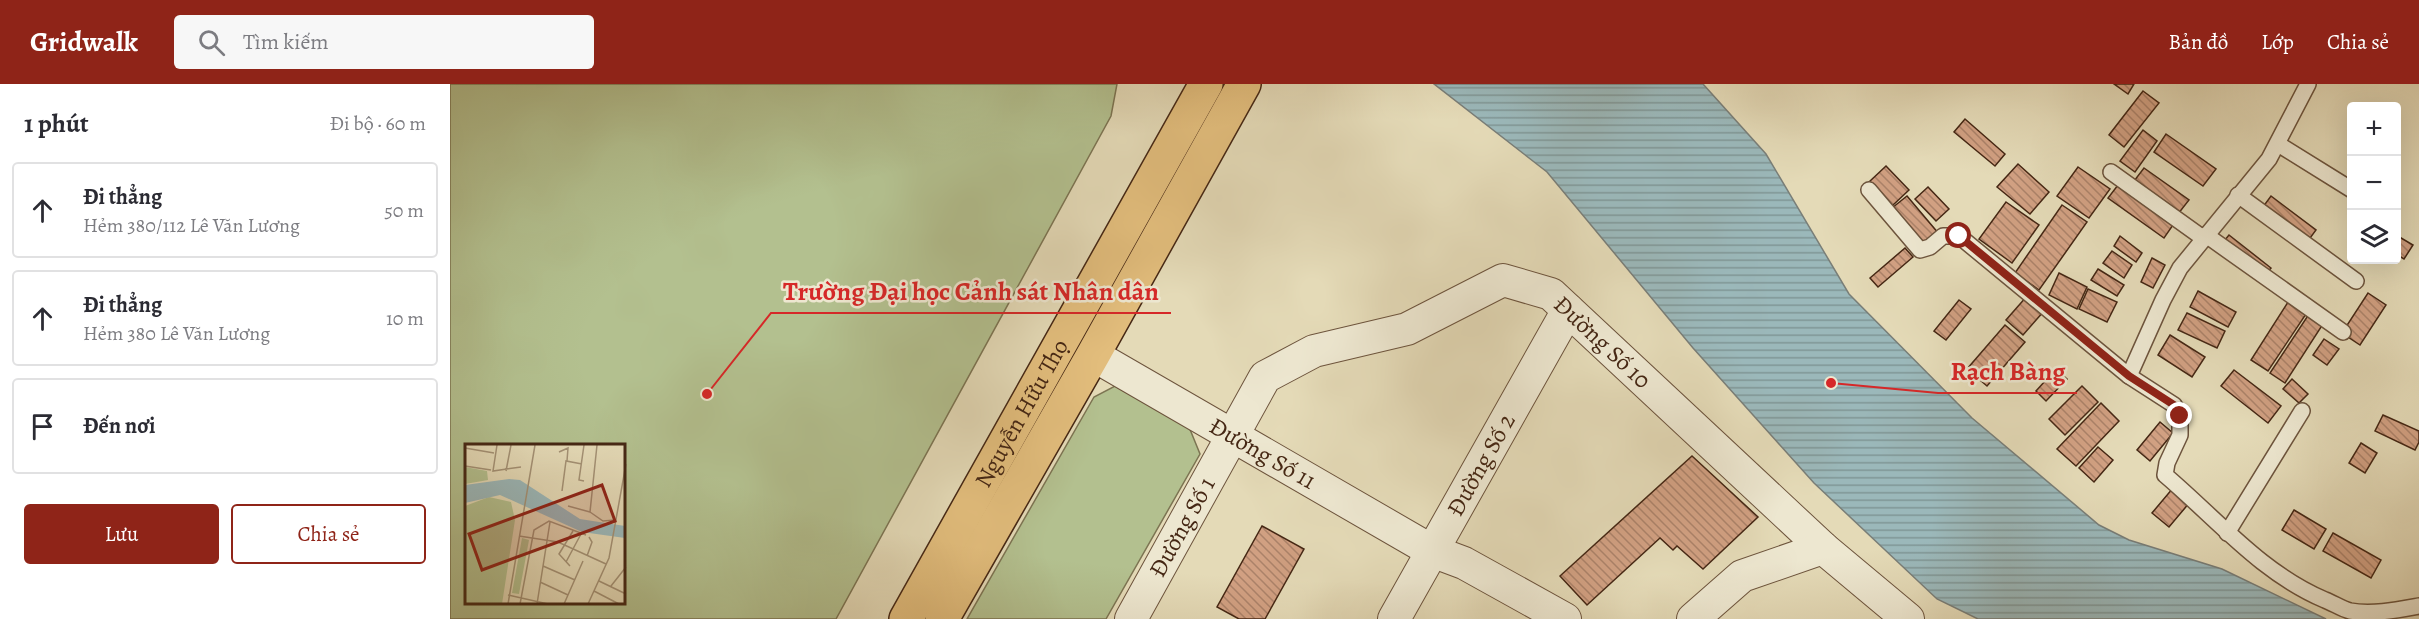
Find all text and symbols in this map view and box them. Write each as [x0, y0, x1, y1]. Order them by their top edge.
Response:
search box [174, 15, 594, 69]
text: Gridwalk [30, 23, 138, 61]
icon: search [195, 26, 228, 59]
text: Tìm kiếm [243, 27, 329, 57]
text: Bản đồ [2169, 28, 2228, 56]
text: Lớp [2261, 28, 2294, 56]
text: Chia sẻ [2327, 28, 2389, 56]
map controls [2347, 102, 2401, 264]
button: + [2347, 102, 2401, 156]
text: 1 phút [24, 106, 89, 141]
text: Đi bộ · 60 m [330, 110, 426, 137]
button: − [2347, 156, 2401, 210]
text: Đi thẳng [83, 182, 162, 212]
icon: ahead [26, 194, 59, 227]
text: 50 m [384, 197, 424, 224]
button: layers [2347, 210, 2401, 264]
text: Hẻm 380/112 Lê Văn Lương [83, 212, 300, 239]
route start [1945, 222, 1971, 248]
callout: Trường Đại học Cảnh sát Nhân dân [771, 269, 1171, 313]
text: Trường Đại học Cảnh sát Nhân dân [783, 274, 1159, 309]
street label: Đường Số 10 [1547, 289, 1658, 396]
text: Đi thẳng [83, 290, 162, 320]
icon: ahead [26, 302, 59, 335]
text: 10 m [386, 305, 424, 332]
text: Hẻm 380 Lê Văn Lương [83, 320, 270, 347]
street label: Nguyễn Hữu Thọ [967, 333, 1076, 493]
callout: Rạch Bàng [1938, 349, 2077, 393]
text: Rạch Bàng [1950, 354, 2066, 389]
route end [2166, 402, 2192, 428]
street label: Đường Số 2 [1439, 408, 1523, 522]
icon: arrive [26, 410, 59, 443]
street label: Đường Số 11 [1204, 410, 1322, 497]
text: Đến nơi [83, 411, 155, 441]
inset map [465, 444, 626, 604]
street label: Đường Số 1 [1141, 471, 1222, 583]
button: Lưu [24, 504, 219, 564]
button: Chia sẻ [231, 504, 426, 564]

